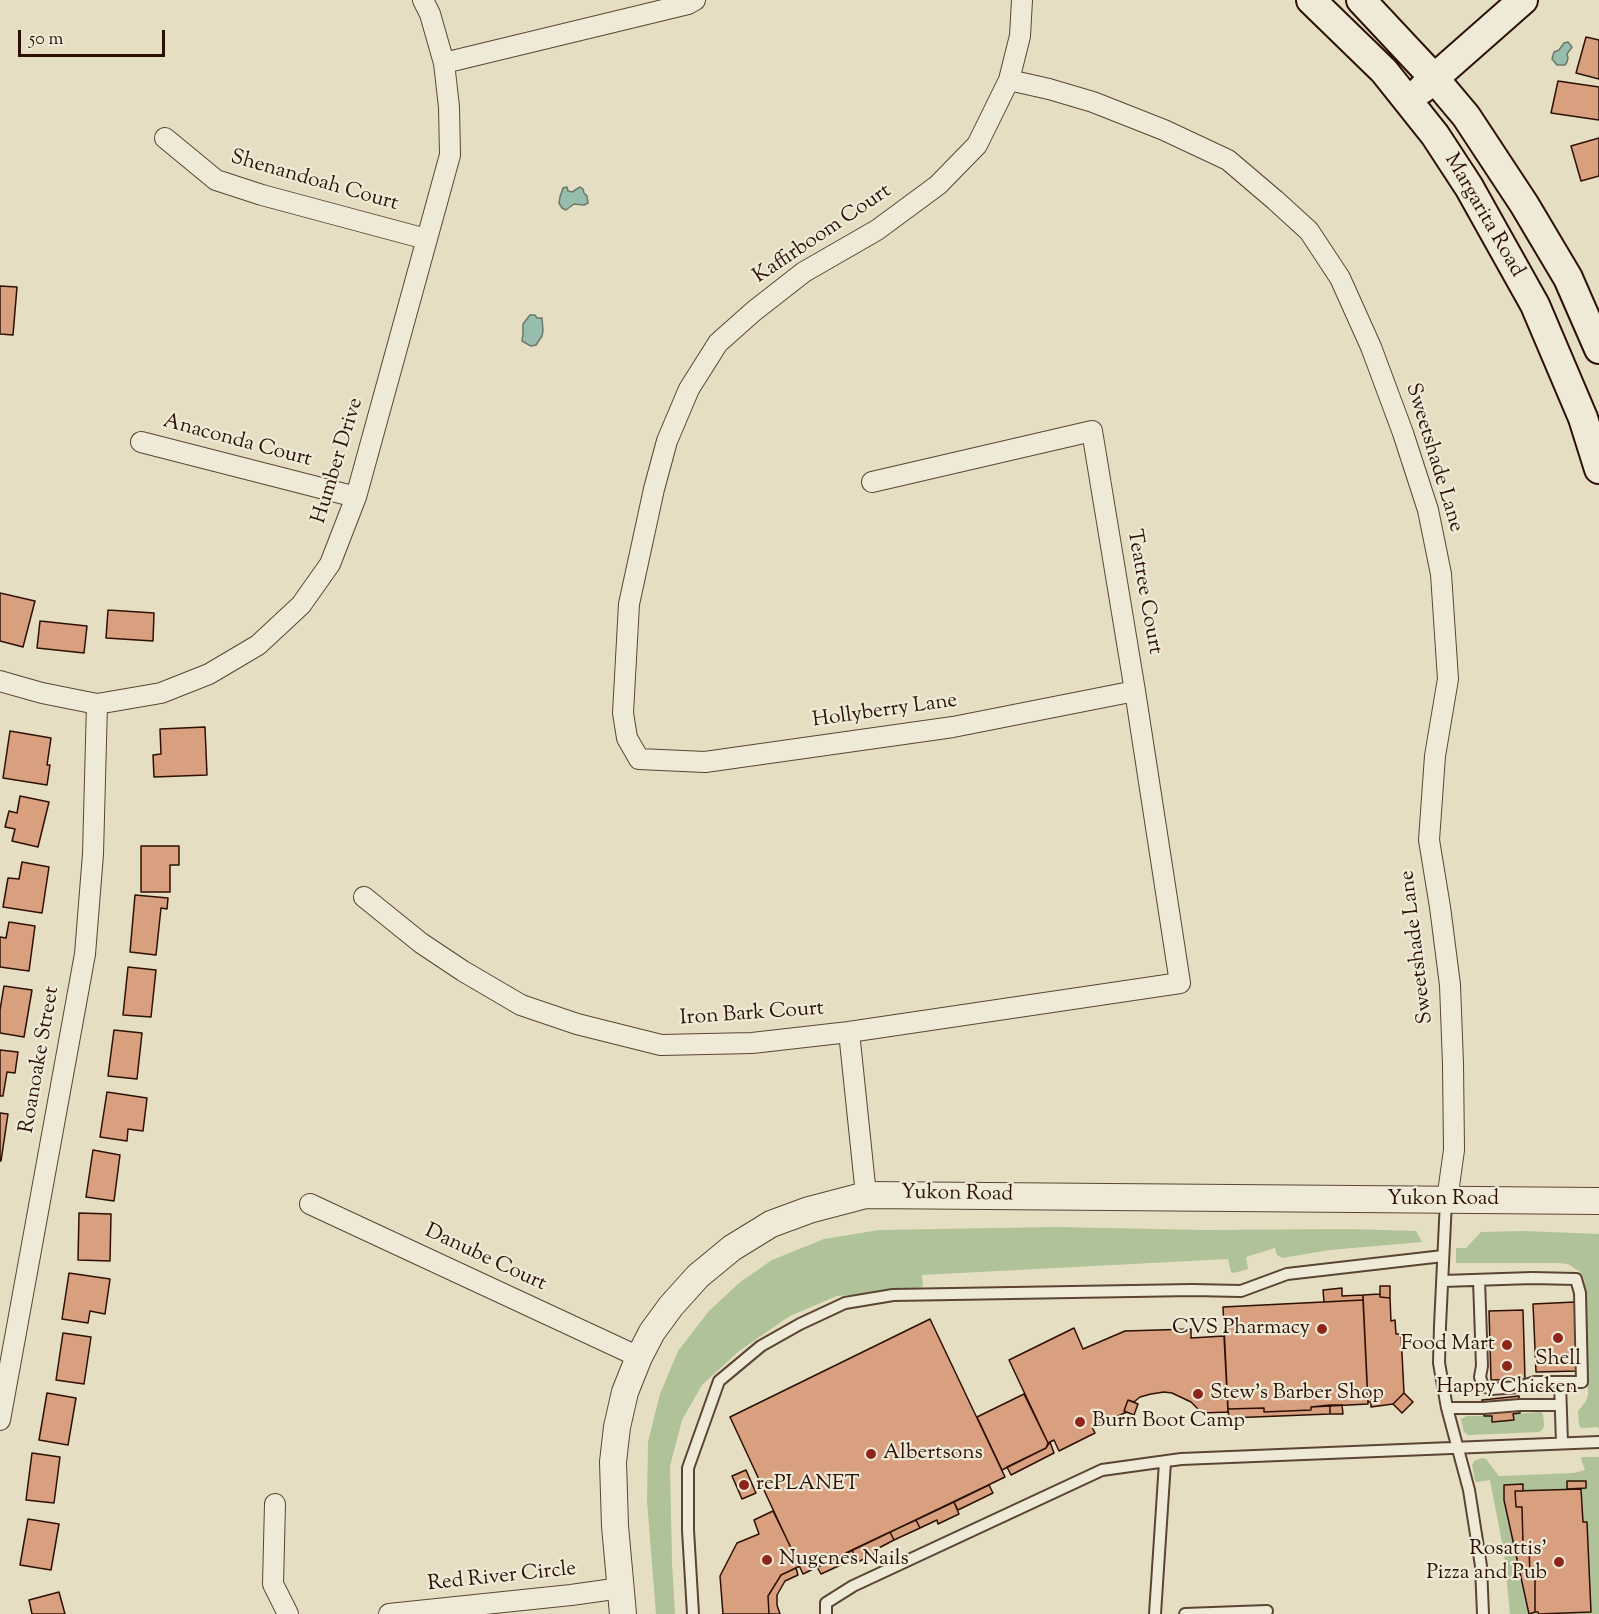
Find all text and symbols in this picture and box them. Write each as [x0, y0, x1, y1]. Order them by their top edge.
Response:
scale bar [21, 18, 168, 56]
text: 50 m [29, 27, 63, 53]
street label: Shenandoah Court [227, 146, 401, 218]
street label: Margarita Road [1437, 150, 1529, 282]
street label: Kaffirboom Court [749, 180, 897, 290]
street label: Sweetshade Lane [1398, 380, 1468, 536]
street label: Humber Drive [308, 395, 370, 527]
street label: Anaconda Court [160, 410, 314, 474]
street label: Teatree Court [1120, 528, 1166, 656]
street label: Hollyberry Lane [811, 689, 959, 735]
street label: Sweetshade Lane [1396, 869, 1440, 1025]
street label: Roanoake Street [16, 985, 66, 1135]
street label: Iron Bark Court [679, 997, 825, 1033]
street label: Yukon Road [901, 1181, 1013, 1209]
street label: Yukon Road [1387, 1187, 1499, 1213]
street label: Danube Court [420, 1220, 550, 1298]
place label: CVS Pharmacy [1172, 1316, 1310, 1342]
marker: CVS Pharmacy [1315, 1322, 1329, 1336]
marker: Shell [1551, 1331, 1565, 1345]
place label: Food Mart [1401, 1332, 1495, 1358]
marker: Food Mart [1500, 1338, 1514, 1352]
place label: Shell [1535, 1347, 1581, 1373]
marker: Happy Chicken [1500, 1359, 1514, 1373]
place label: Happy Chicken [1436, 1375, 1578, 1401]
place label: Stew's Barber Shop [1210, 1381, 1384, 1407]
marker: Stew's Barber Shop [1191, 1387, 1205, 1401]
place label: Burn Boot Camp [1092, 1409, 1245, 1435]
marker: Burn Boot Camp [1073, 1415, 1087, 1429]
place label: Albertsons [883, 1441, 983, 1467]
marker: Albertsons [864, 1447, 878, 1461]
place label: rePLANET [756, 1472, 859, 1498]
marker: rePLANET [737, 1478, 751, 1492]
place label: Rosattis' Pizza and Pub [1426, 1537, 1547, 1587]
place label: Nugenes Nails [779, 1547, 909, 1573]
marker: Nugenes Nails [760, 1553, 774, 1567]
marker: Rosattis' Pizza and Pub [1552, 1555, 1566, 1569]
street label: Red River Circle [426, 1558, 578, 1598]

